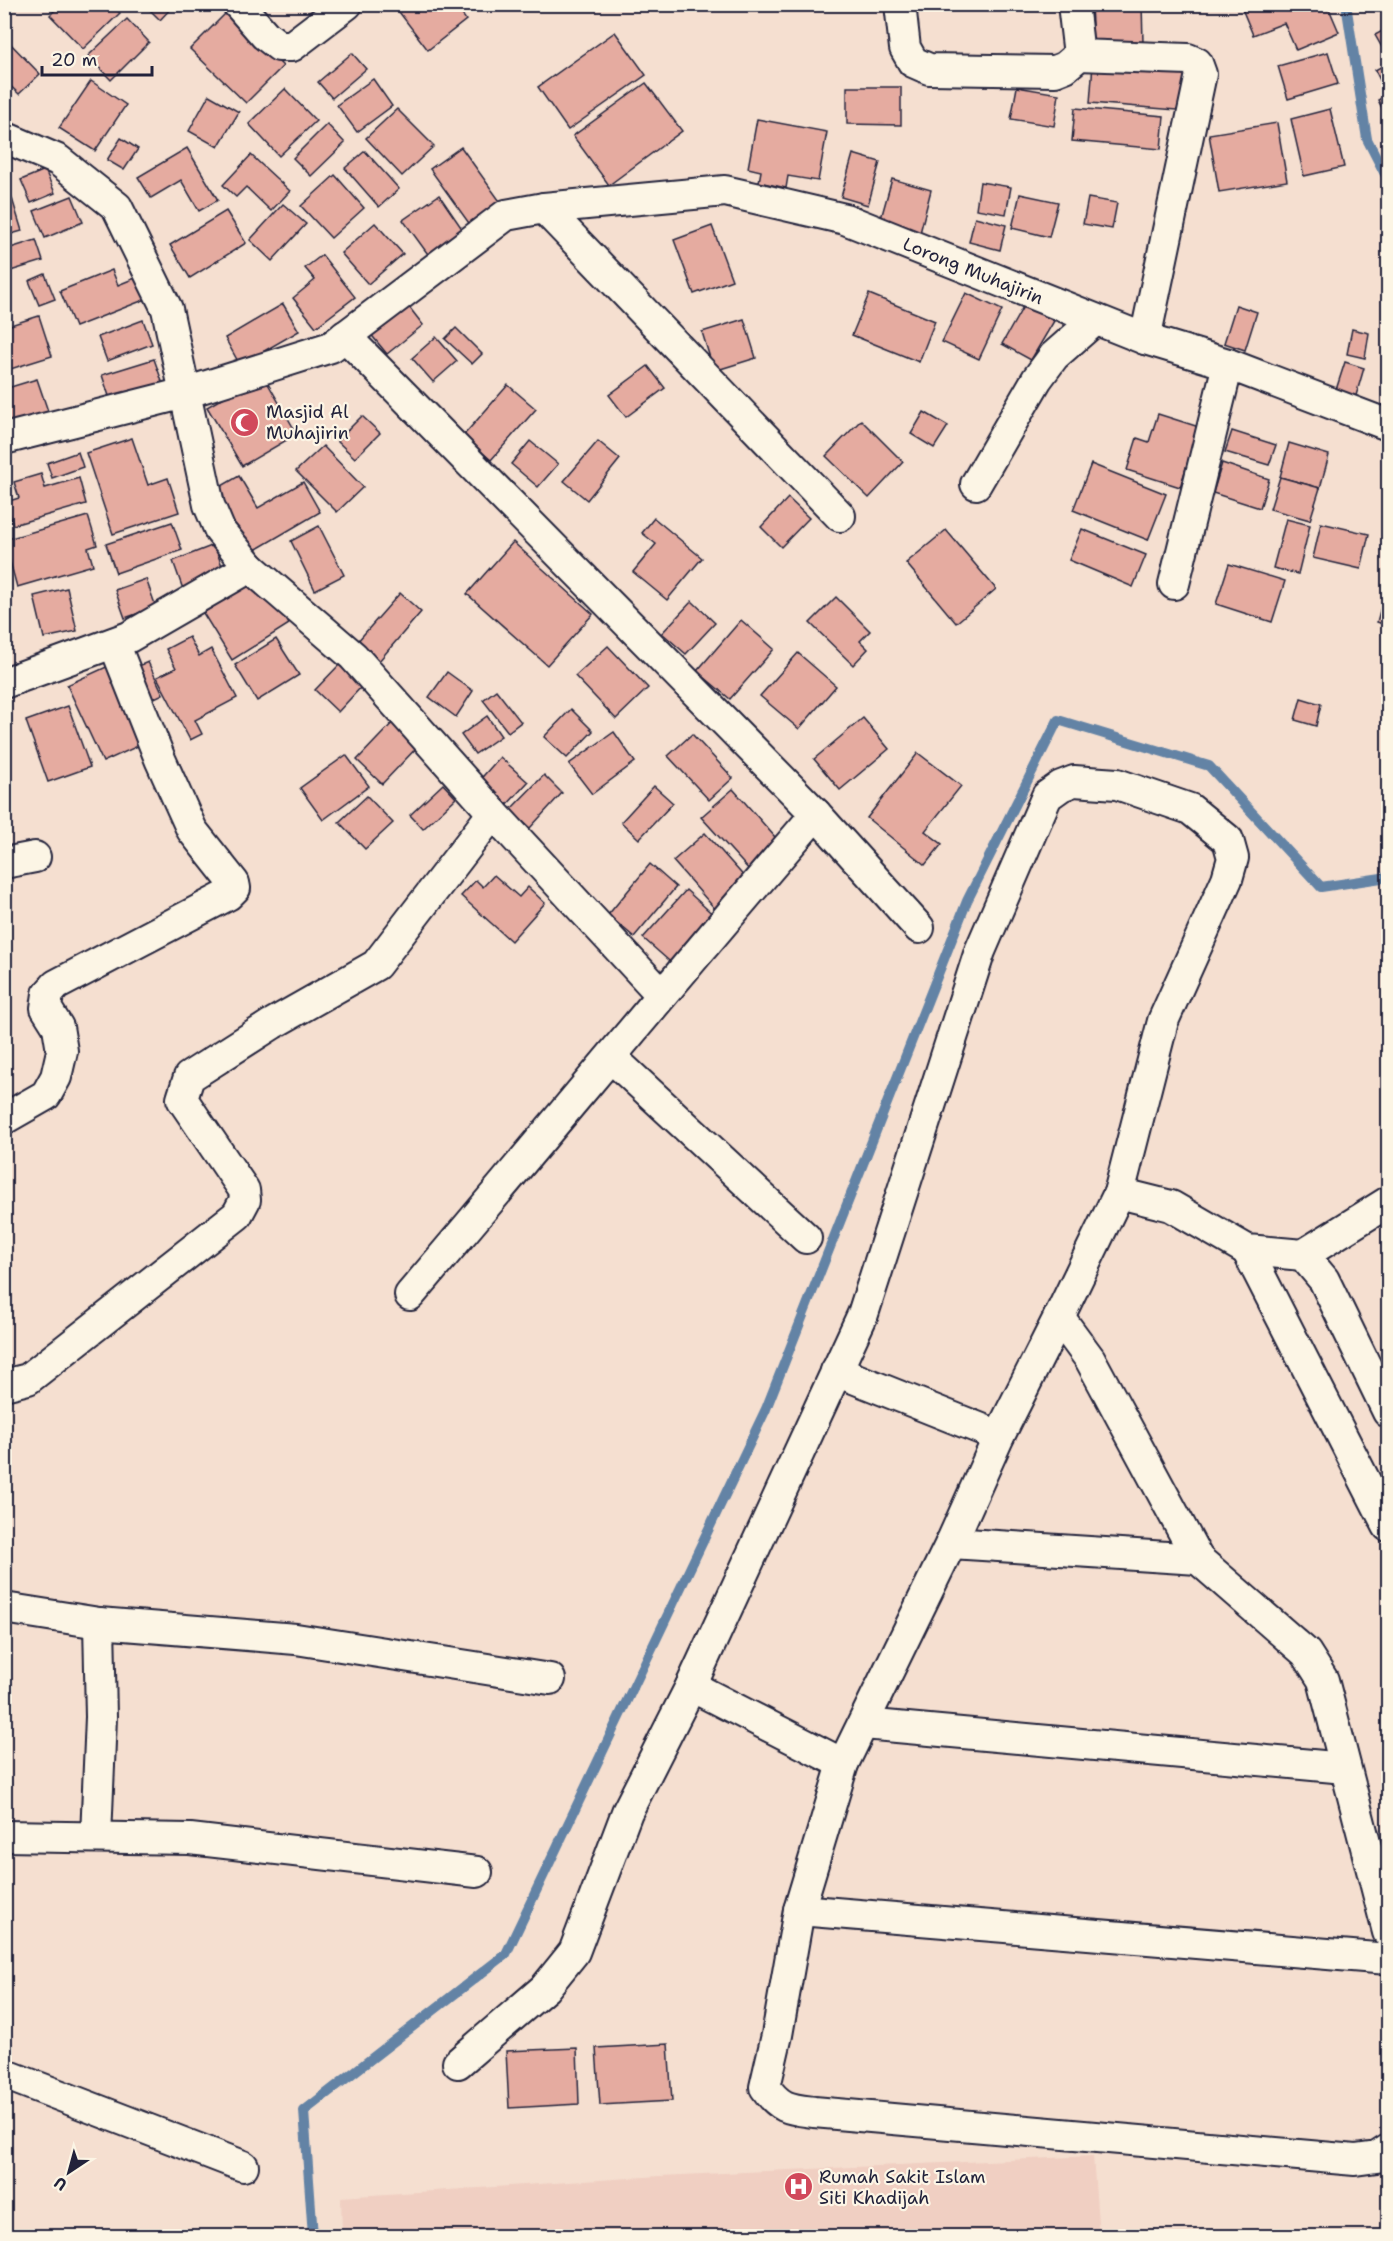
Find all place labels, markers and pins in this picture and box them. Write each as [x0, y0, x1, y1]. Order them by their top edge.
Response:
place label: Masjid Al Muhajirin [266, 400, 349, 445]
mosque icon: Masjid Al Muhajirin [229, 406, 261, 438]
place label: Rumah Sakit Islam Siti Khadijah [819, 2165, 985, 2210]
hospital icon: Rumah Sakit Islam Siti Khadijah [782, 2171, 814, 2203]

